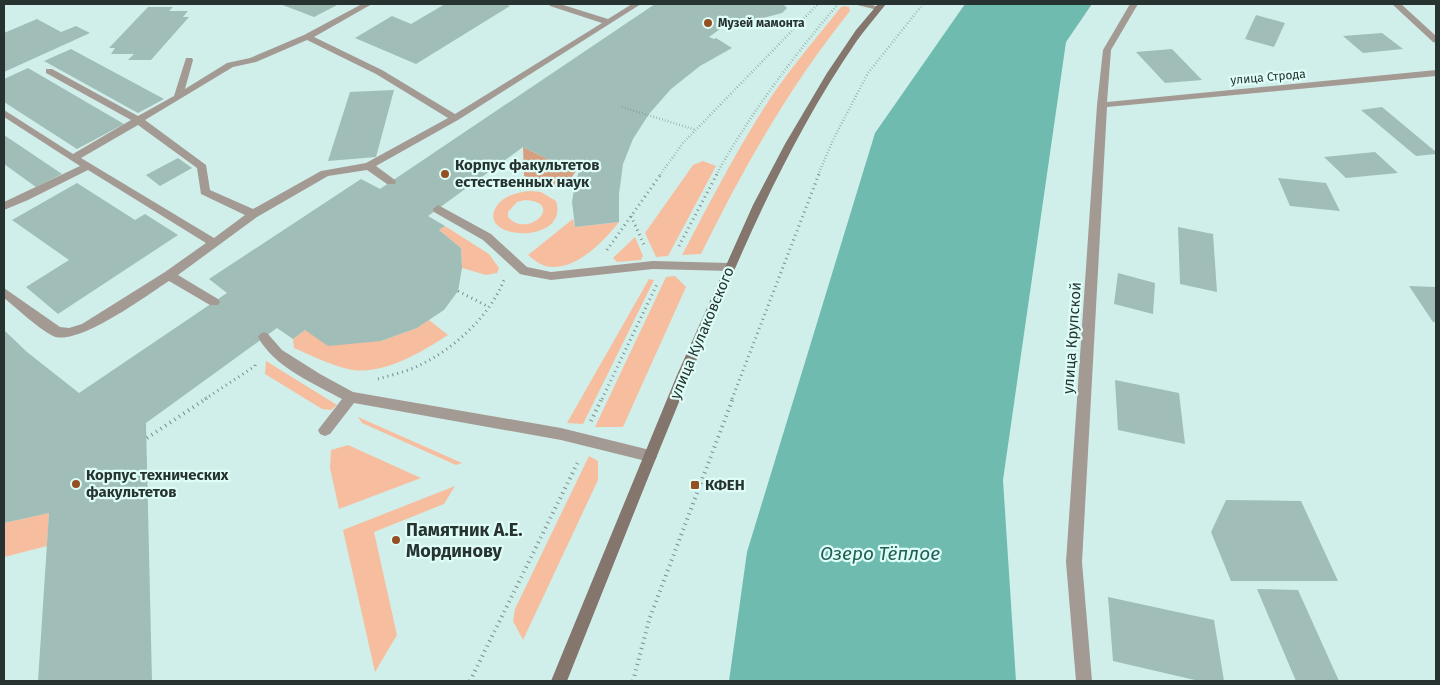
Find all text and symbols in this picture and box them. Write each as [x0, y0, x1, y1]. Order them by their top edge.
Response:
place label: Музей мамонта [718, 16, 805, 30]
marker: Музей мамонта [702, 17, 714, 29]
street label: улица Строда [1230, 67, 1306, 87]
place label: Корпус факультетов естественных наук [455, 156, 600, 191]
marker: Корпус факультетов естественных наук [439, 168, 451, 180]
street label: улица Кулаковского [666, 264, 738, 402]
street label: улица Крупской [1059, 281, 1085, 395]
place label: Корпус технических факультетов [86, 466, 229, 501]
place label: КФЕН [705, 476, 745, 494]
marker: Корпус технических факультетов [70, 478, 82, 490]
marker: КФЕН [689, 479, 701, 491]
place label: Памятник А.Е. Мординову [406, 519, 523, 562]
marker: Памятник А.Е. Мординову [390, 534, 402, 546]
water label: Озеро Тёплое [820, 542, 940, 565]

